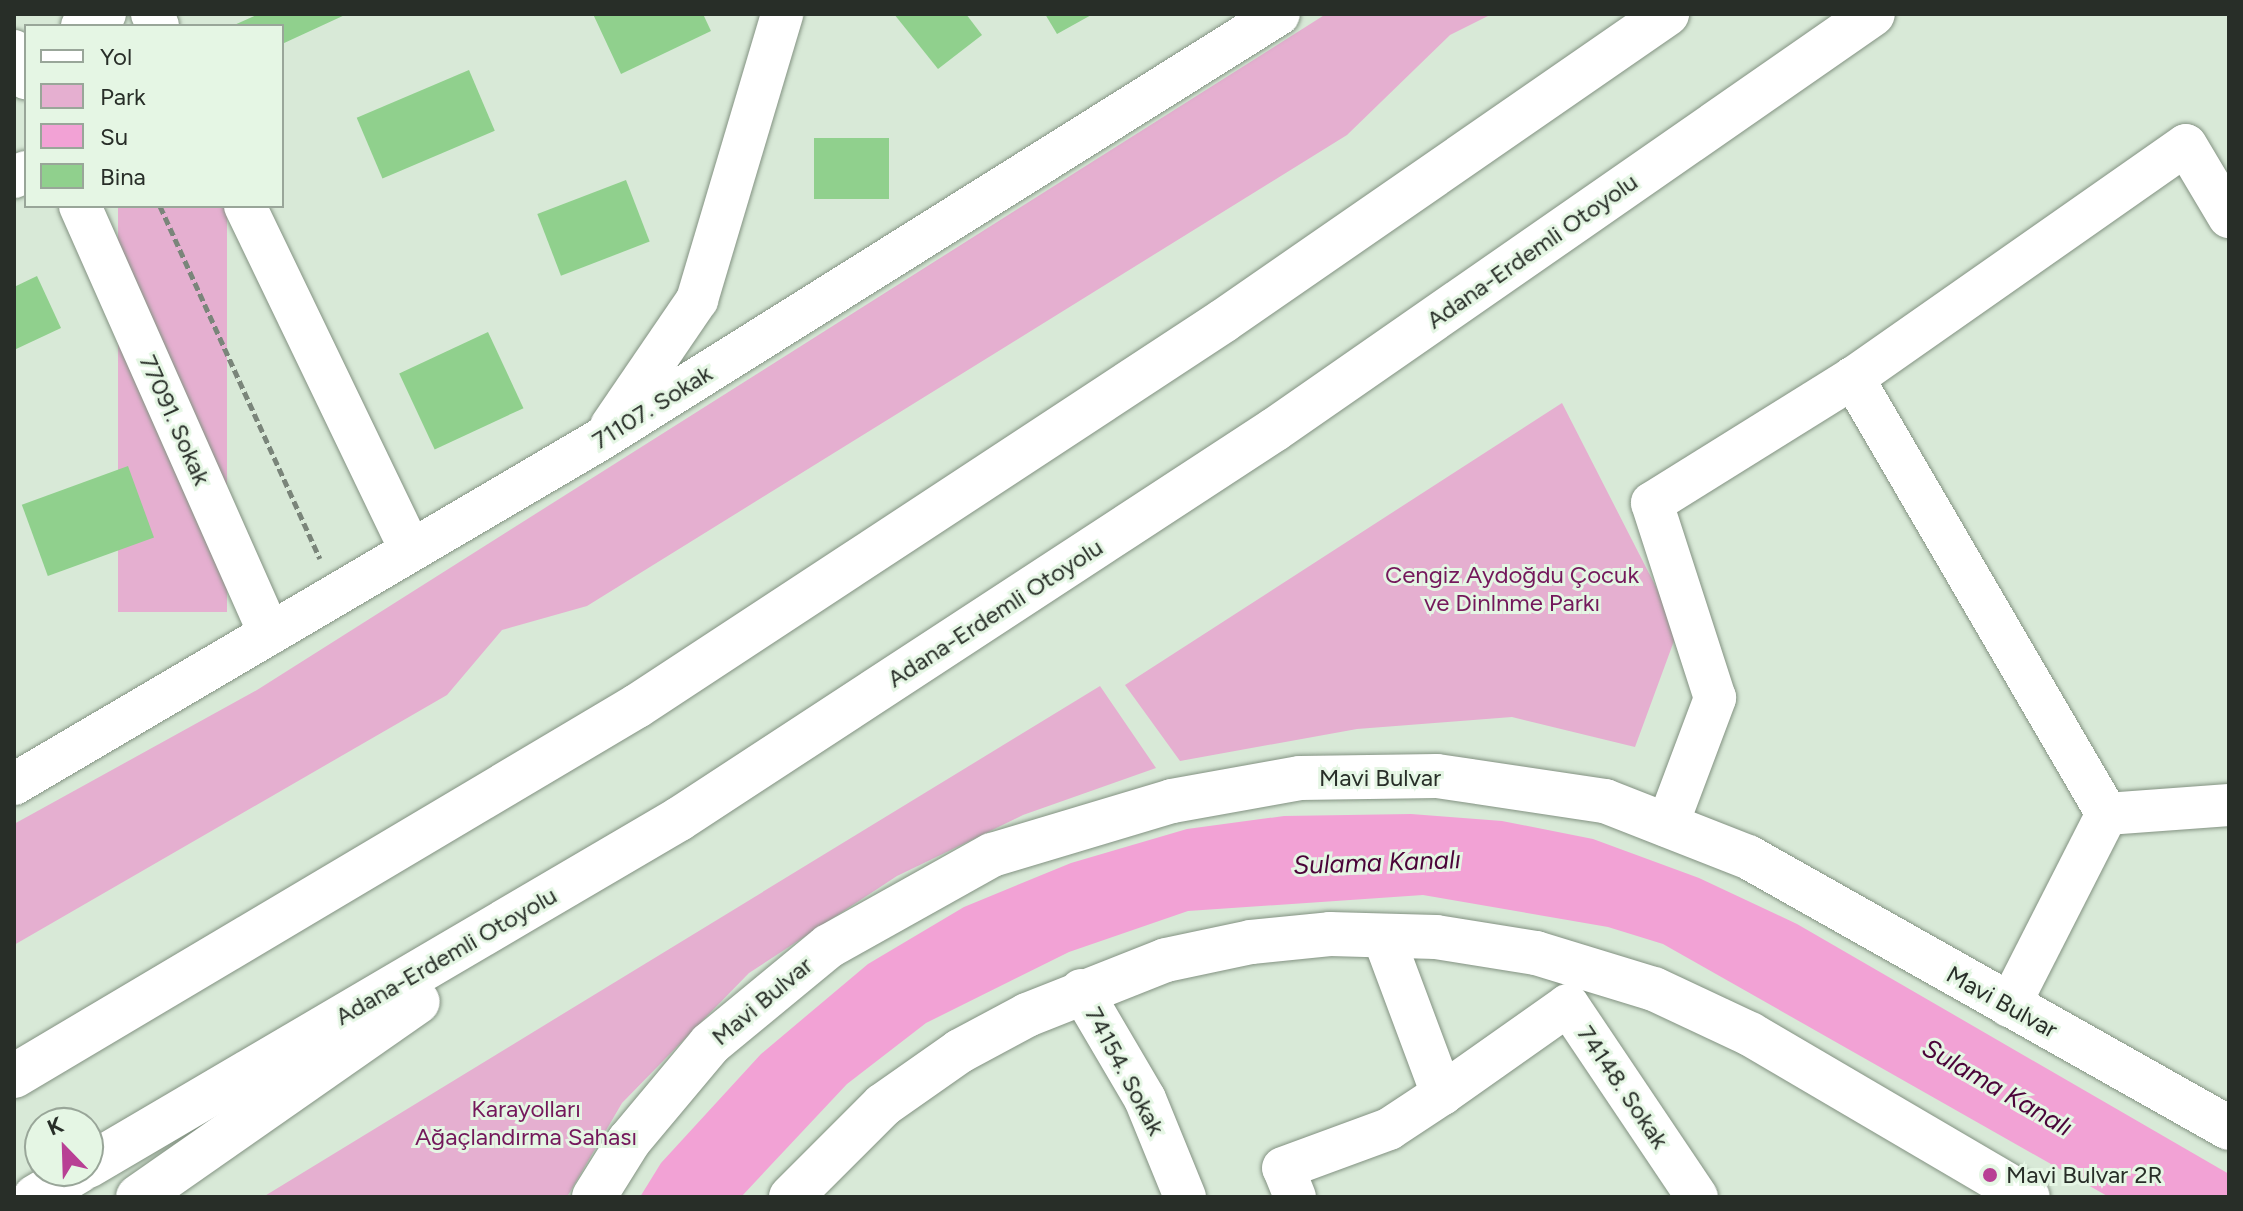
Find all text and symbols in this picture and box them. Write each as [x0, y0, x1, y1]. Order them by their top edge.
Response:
legend [24, 24, 284, 208]
text: Yol [100, 42, 132, 71]
text: Park [100, 82, 146, 111]
text: Su [100, 122, 128, 151]
text: Bina [100, 162, 146, 191]
street label: Adana-Erdemli Otoyolu [1421, 167, 1643, 335]
street label: 77091. Sokak [133, 350, 217, 490]
street label: 71107. Sokak [587, 359, 717, 455]
street label: Adana-Erdemli Otoyolu [882, 533, 1108, 693]
park label: Cengiz Aydoğdu Çocuk ve Dinlnme Parkı [1385, 561, 1639, 617]
street label: Mavi Bulvar [1319, 764, 1441, 792]
water label: Sulama Kanalı [1293, 844, 1461, 882]
street label: Adana-Erdemli Otoyolu [330, 881, 562, 1031]
street label: Mavi Bulvar [706, 951, 818, 1051]
street label: Mavi Bulvar [1942, 960, 2062, 1044]
street label: 74154. Sokak [1079, 1002, 1171, 1140]
street label: 74148. Sokak [1571, 1020, 1675, 1154]
water label: Sulama Kanalı [1917, 1033, 2077, 1143]
park label: Karayolları Ağaçlandırma Sahası [415, 1095, 637, 1151]
north arrow [24, 1107, 104, 1187]
text: K [43, 1111, 67, 1142]
place label: Mavi Bulvar 2R [2006, 1161, 2163, 1189]
marker: Mavi Bulvar 2R [1981, 1166, 1999, 1184]

